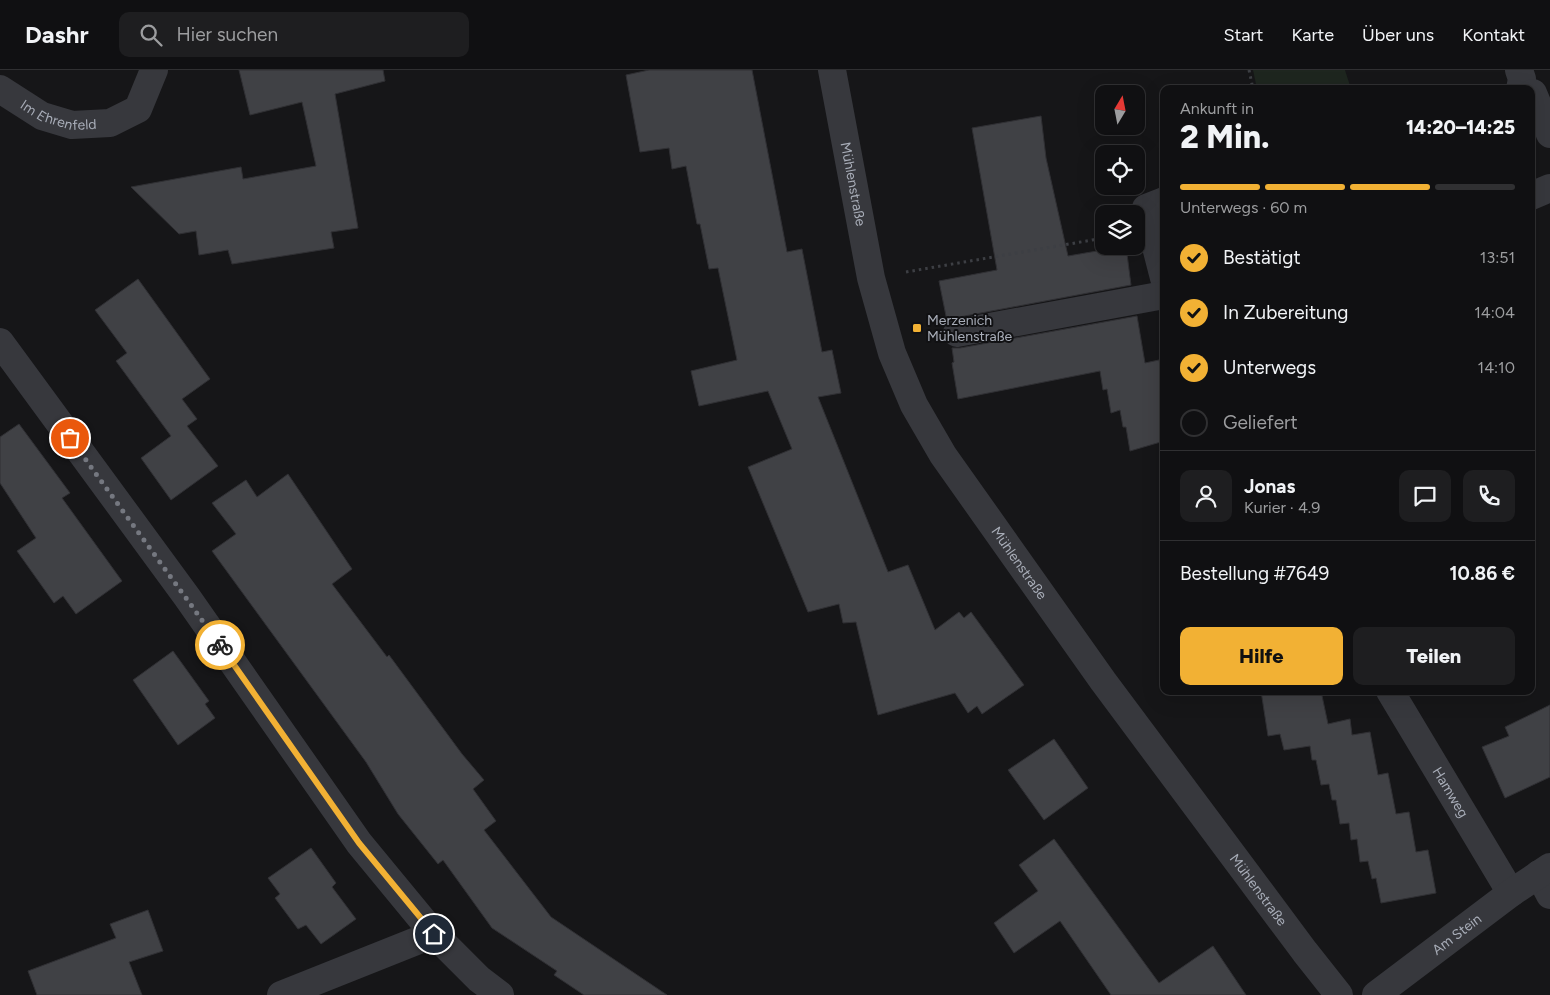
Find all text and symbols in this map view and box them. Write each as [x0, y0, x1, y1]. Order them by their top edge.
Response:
search box [119, 12, 469, 57]
text: Dashr [25, 20, 89, 49]
icon: search [137, 21, 165, 49]
text: Hier suchen [177, 23, 278, 46]
text: Start [1224, 24, 1263, 46]
text: Karte [1291, 24, 1334, 46]
text: Über uns [1362, 24, 1434, 46]
text: Kontakt [1462, 24, 1525, 46]
north arrow [1095, 85, 1145, 135]
map controls [1095, 85, 1145, 255]
street label: Im Ehrenfeld [17, 96, 97, 134]
text: Ankunft in [1180, 99, 1254, 118]
text: 14:20–14:25 [1406, 116, 1515, 139]
text: 2 Min. [1180, 118, 1270, 156]
street label: Mühlenstraße [837, 141, 869, 228]
button: locate [1095, 145, 1145, 195]
text: Unterwegs · 60 m [1180, 198, 1307, 217]
button: layers [1095, 205, 1145, 255]
icon: check [1180, 244, 1208, 272]
text: Bestätigt [1223, 246, 1301, 269]
text: 13:51 [1480, 248, 1515, 267]
icon: check [1180, 299, 1208, 327]
text: In Zubereitung [1223, 301, 1348, 324]
text: 14:04 [1474, 303, 1515, 322]
place label: Merzenich Mühlenstraße [927, 312, 1013, 345]
marker: Merzenich Mühlenstraße [911, 322, 923, 334]
icon: check [1180, 354, 1208, 382]
text: Unterwegs [1223, 356, 1316, 379]
text: 14:10 [1478, 358, 1515, 377]
text: Geliefert [1223, 411, 1298, 434]
pin [49, 417, 91, 459]
icon: bag [56, 424, 84, 452]
button: person [1180, 470, 1232, 522]
button: chat [1399, 470, 1451, 522]
button: phone [1463, 470, 1515, 522]
text: Jonas [1244, 475, 1295, 498]
text: Kurier · 4.9 [1244, 498, 1320, 517]
street label: Mühlenstraße [987, 523, 1051, 603]
text: Bestellung #7649 [1180, 562, 1329, 585]
text: 10.86 € [1450, 562, 1515, 585]
courier [195, 620, 245, 670]
button: Hilfe [1180, 627, 1343, 685]
button: Teilen [1353, 627, 1515, 685]
icon: bike [206, 631, 234, 659]
street label: Hamweg [1428, 764, 1472, 821]
street label: Mühlenstraße [1226, 851, 1291, 930]
street label: Am Stein [1429, 910, 1485, 959]
pin [413, 913, 455, 955]
icon: home [420, 920, 448, 948]

